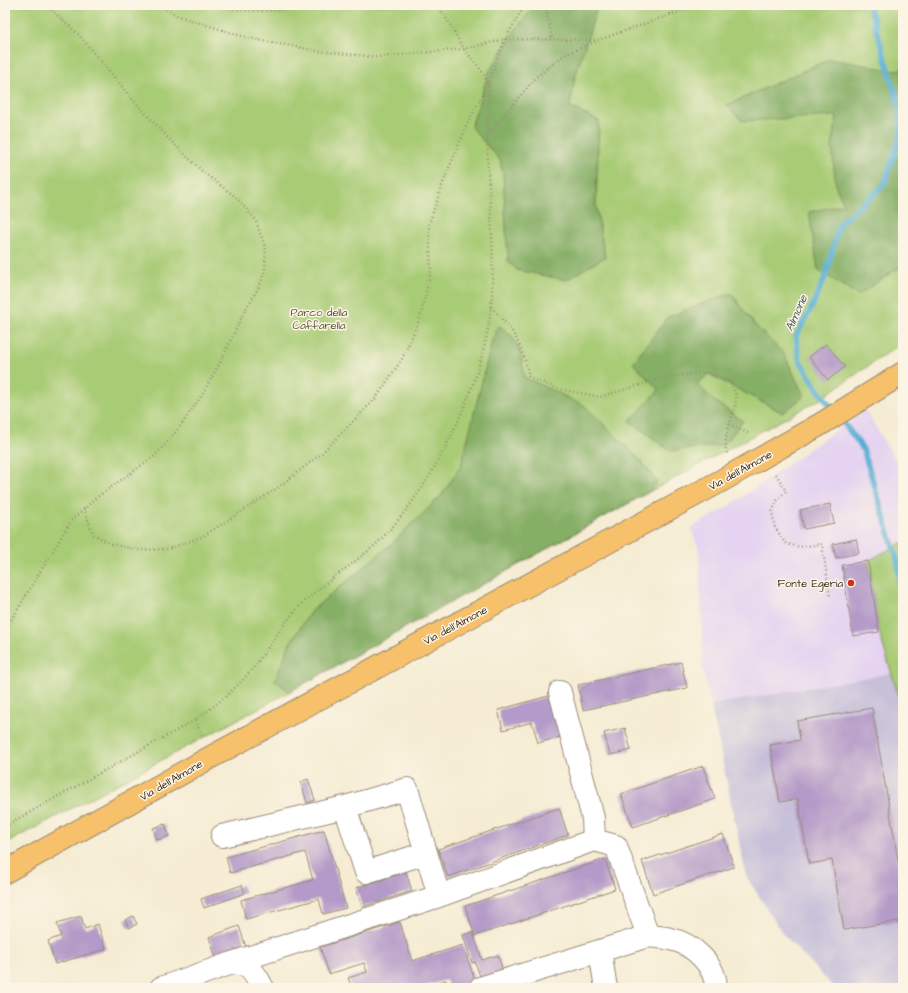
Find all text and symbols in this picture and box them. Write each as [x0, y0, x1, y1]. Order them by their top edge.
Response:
water label: Almone [781, 292, 812, 334]
park label: Parco della Caffarella [291, 305, 348, 333]
street label: Via dell'Almone [706, 447, 775, 494]
place label: Fonte Egeria [777, 576, 843, 592]
marker: Fonte Egeria [846, 578, 856, 588]
street label: Via dell'Almone [421, 602, 490, 649]
street label: Via dell'Almone [137, 756, 206, 805]

